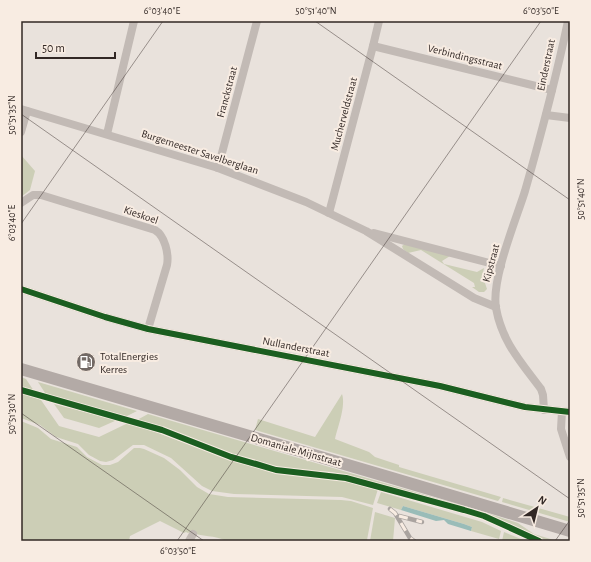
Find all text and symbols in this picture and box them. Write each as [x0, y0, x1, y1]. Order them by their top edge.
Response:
text: 6°03'40"E [144, 6, 180, 16]
text: 50°51'40"N [295, 6, 337, 16]
text: 6°03'50"E [523, 6, 559, 16]
scale bar [36, 34, 115, 60]
street label: Einderstraat [535, 38, 557, 92]
text: 50 m [42, 42, 65, 54]
street label: Verbindingsstraat [427, 42, 504, 72]
street label: Franckstraat [215, 65, 239, 119]
street label: Mucherveldstraat [329, 76, 359, 152]
text: 50°51'35"N [7, 95, 17, 135]
street label: Burgemeester Savelberglaan [140, 128, 260, 176]
text: 50°51'40"N [576, 178, 586, 220]
street label: Kieskoel [122, 204, 160, 226]
text: 6°03'40"E [7, 205, 17, 241]
street label: Kipstraat [481, 242, 501, 283]
street label: Nullanderstraat [262, 335, 331, 359]
fuel station icon: TotalEnergies Kerres [75, 351, 97, 373]
place label: TotalEnergies Kerres [100, 351, 158, 375]
text: 50°51'30"N [7, 394, 17, 434]
street label: Domaniale Mijnstraat [249, 432, 343, 468]
text: 50°51'35"N [576, 478, 586, 518]
north arrow [517, 488, 557, 528]
text: N [536, 494, 549, 507]
text: 6°03'50"E [160, 546, 196, 556]

